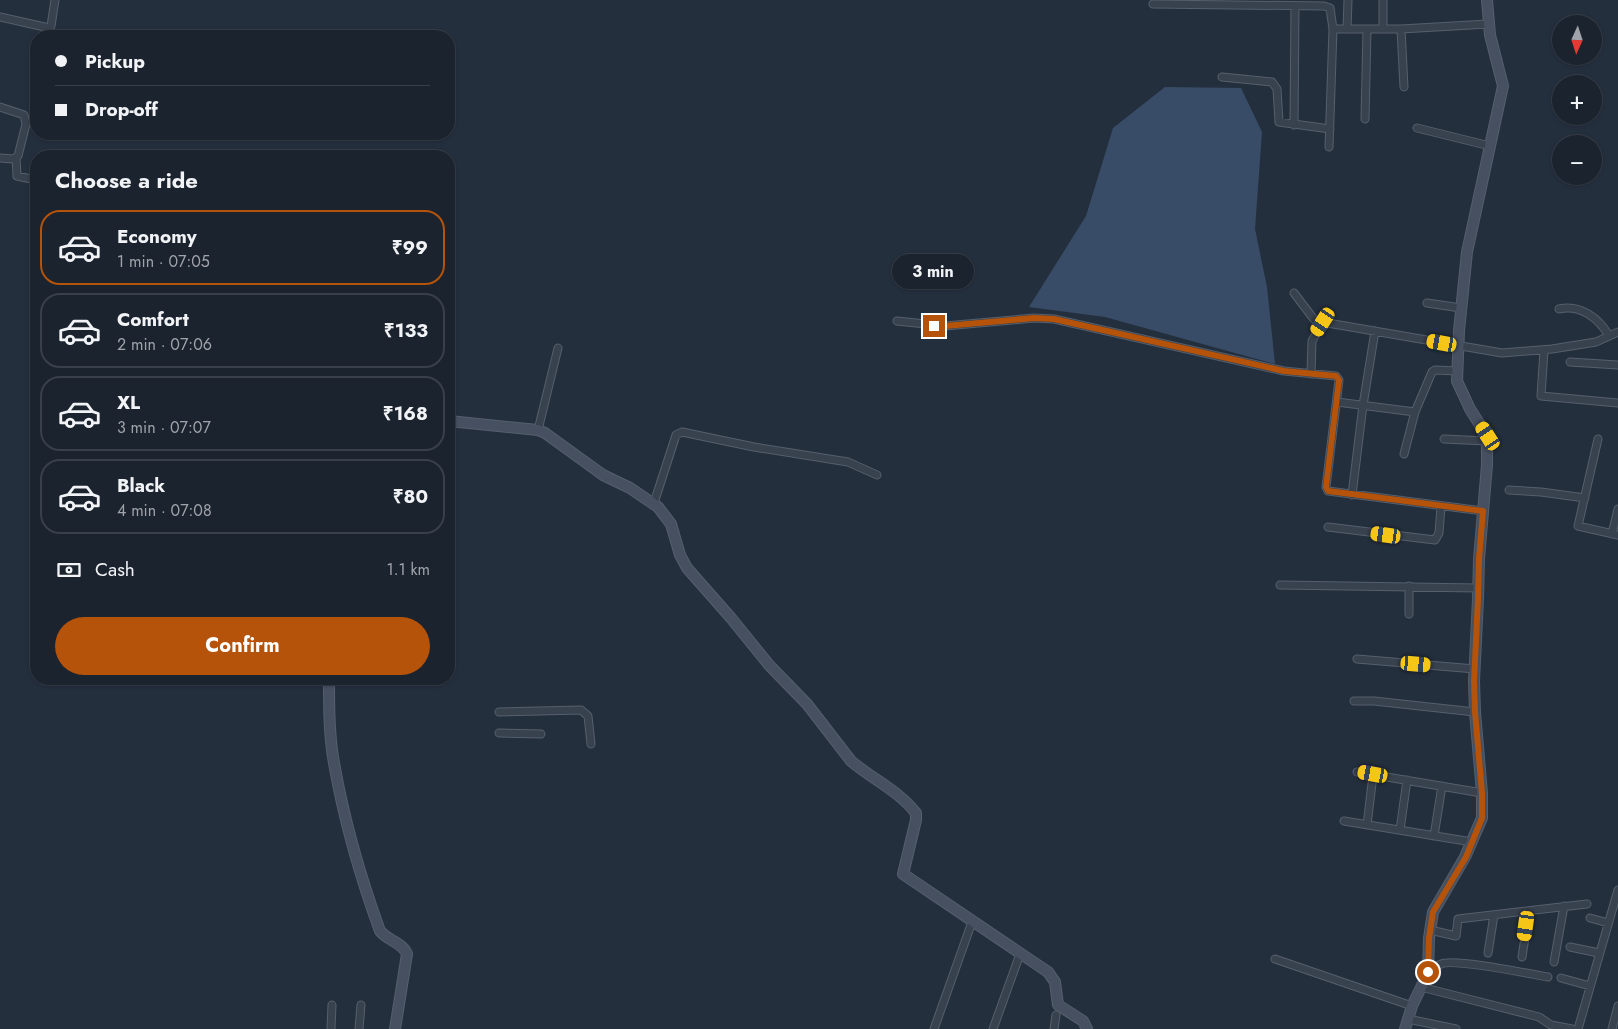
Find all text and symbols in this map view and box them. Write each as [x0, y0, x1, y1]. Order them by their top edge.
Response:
north arrow [1552, 15, 1602, 65]
map controls [1552, 15, 1602, 185]
text: Pickup [85, 48, 145, 75]
button: + [1552, 75, 1602, 125]
text: Drop-off [85, 96, 158, 123]
button: − [1552, 135, 1602, 185]
text: Choose a ride [55, 164, 198, 196]
text: Economy [117, 223, 197, 250]
icon: car [57, 225, 102, 270]
text: ₹99 [392, 234, 428, 261]
text: 1 min · 07:05 [117, 250, 210, 273]
callout: 3 min [893, 254, 975, 288]
text: 3 min [912, 260, 954, 283]
car [1308, 305, 1337, 339]
text: Comfort [117, 306, 189, 333]
icon: car [57, 308, 102, 353]
route end [923, 315, 945, 337]
text: ₹133 [384, 317, 428, 344]
text: 2 min · 07:06 [117, 333, 212, 356]
car [1425, 333, 1458, 353]
text: XL [117, 389, 140, 416]
icon: car [57, 391, 102, 436]
text: ₹168 [383, 400, 428, 427]
text: 3 min · 07:07 [117, 416, 211, 439]
car [1473, 419, 1502, 453]
text: Black [117, 472, 165, 499]
icon: car [57, 474, 102, 519]
text: ₹80 [393, 483, 428, 510]
text: 4 min · 07:08 [117, 499, 212, 522]
car [1370, 525, 1401, 545]
icon: cash [55, 556, 83, 584]
text: Cash [95, 556, 135, 583]
text: 1.1 km [386, 558, 430, 581]
button: Confirm [55, 617, 430, 675]
car [1400, 655, 1431, 673]
car [1356, 764, 1389, 784]
car [1516, 910, 1535, 942]
route start [1417, 961, 1439, 983]

